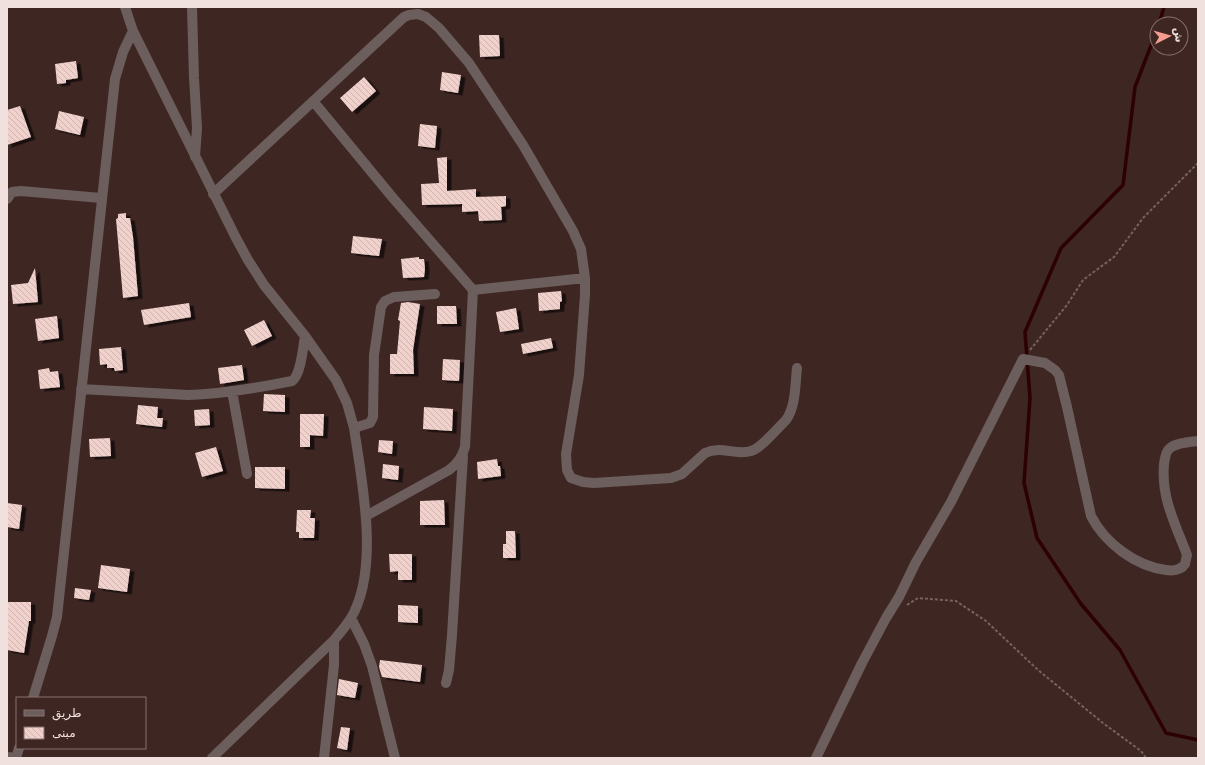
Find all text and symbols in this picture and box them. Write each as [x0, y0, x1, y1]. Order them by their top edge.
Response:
north arrow [1149, 16, 1189, 56]
text: ش [1171, 27, 1186, 43]
legend [16, 697, 146, 749]
text: طريق [52, 706, 82, 721]
text: مبنى [52, 726, 76, 740]

